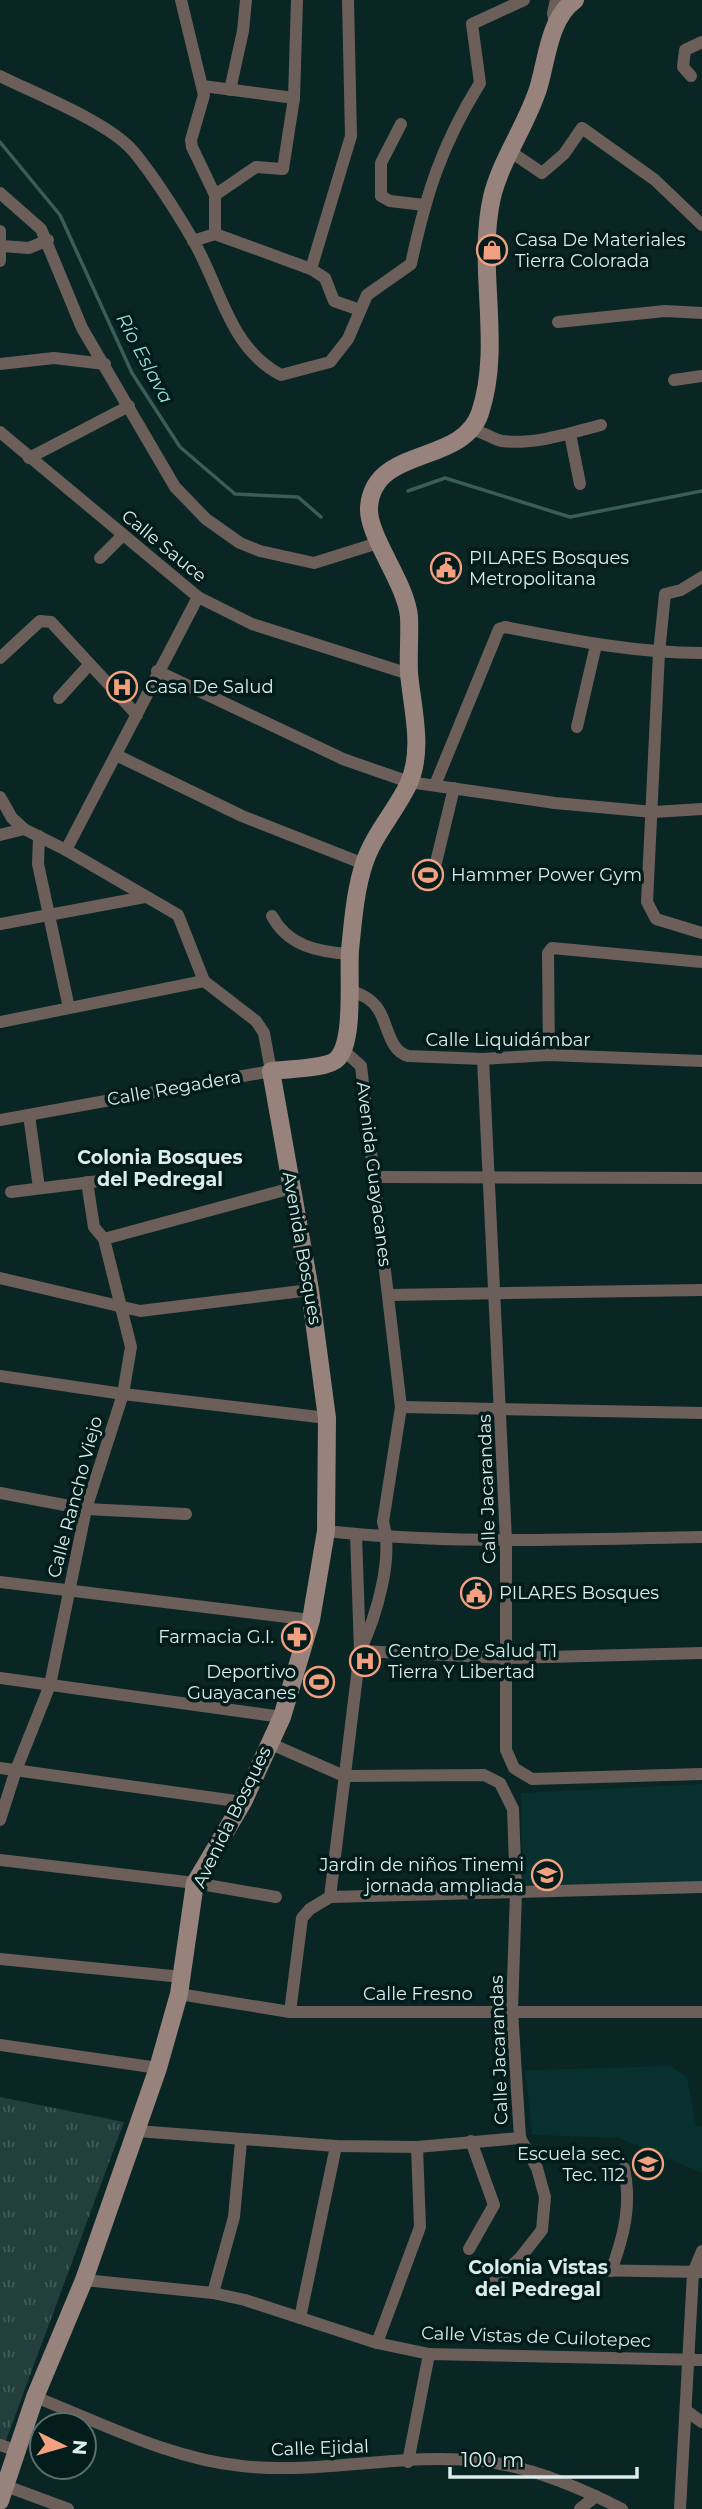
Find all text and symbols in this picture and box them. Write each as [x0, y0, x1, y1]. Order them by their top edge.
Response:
place label: Casa De Materiales Tierra Colorada [515, 229, 686, 272]
shop icon: Casa De Materiales Tierra Colorada [475, 233, 509, 267]
water label: Río Eslava [111, 309, 178, 407]
street label: Calle Sauce [117, 505, 211, 587]
place label: PILARES Bosques Metropolitana [469, 547, 629, 590]
public building icon: PILARES Bosques Metropolitana [429, 551, 463, 585]
hospital icon: Casa De Salud [105, 670, 139, 704]
place label: Casa De Salud [145, 676, 274, 698]
sports icon: Hammer Power Gym [411, 858, 445, 892]
place label: Hammer Power Gym [451, 864, 642, 886]
street label: Calle Liquidámbar [425, 1029, 591, 1051]
street label: Calle Regadera [105, 1065, 243, 1111]
street label: Avenida Guayacanes [352, 1080, 396, 1268]
district label: Colonia Bosques del Pedregal [77, 1146, 243, 1191]
street label: Avenida Bosques [278, 1170, 326, 1326]
street label: Calle Rancho Viejo [43, 1414, 107, 1580]
street label: Calle Jacarandas [473, 1414, 501, 1564]
public building icon: PILARES Bosques [459, 1576, 493, 1610]
place label: PILARES Bosques [499, 1582, 659, 1604]
pharmacy icon: Farmacia G.I. [280, 1620, 314, 1654]
place label: Farmacia G.I. [158, 1626, 274, 1648]
place label: Centro De Salud T1 Tierra Y Libertad [388, 1640, 557, 1683]
hospital icon: Centro De Salud T1 Tierra Y Libertad [348, 1644, 382, 1678]
place label: Deportivo Guayacanes [187, 1661, 296, 1704]
sports icon: Deportivo Guayacanes [302, 1665, 336, 1699]
street label: Avenida Bosques [188, 1742, 276, 1891]
place label: Jardin de niños Tinemi jornada ampliada [319, 1854, 524, 1897]
school or university icon: Jardin de niños Tinemi jornada ampliada [530, 1858, 564, 1892]
street label: Calle Jacarandas [485, 1975, 513, 2125]
street label: Calle Fresno [363, 1983, 473, 2005]
place label: Escuela sec. Tec. 112 [517, 2143, 625, 2186]
school or university icon: Escuela sec. Tec. 112 [631, 2147, 665, 2181]
district label: Colonia Vistas del Pedregal [468, 2256, 608, 2301]
street label: Calle Vistas de Cuilotepec [421, 2322, 651, 2352]
north arrow [28, 2411, 98, 2481]
street label: Calle Ejidal [271, 2435, 369, 2461]
scale bar [450, 2436, 637, 2480]
text: N [67, 2439, 92, 2456]
text: 100 m [461, 2447, 524, 2472]

